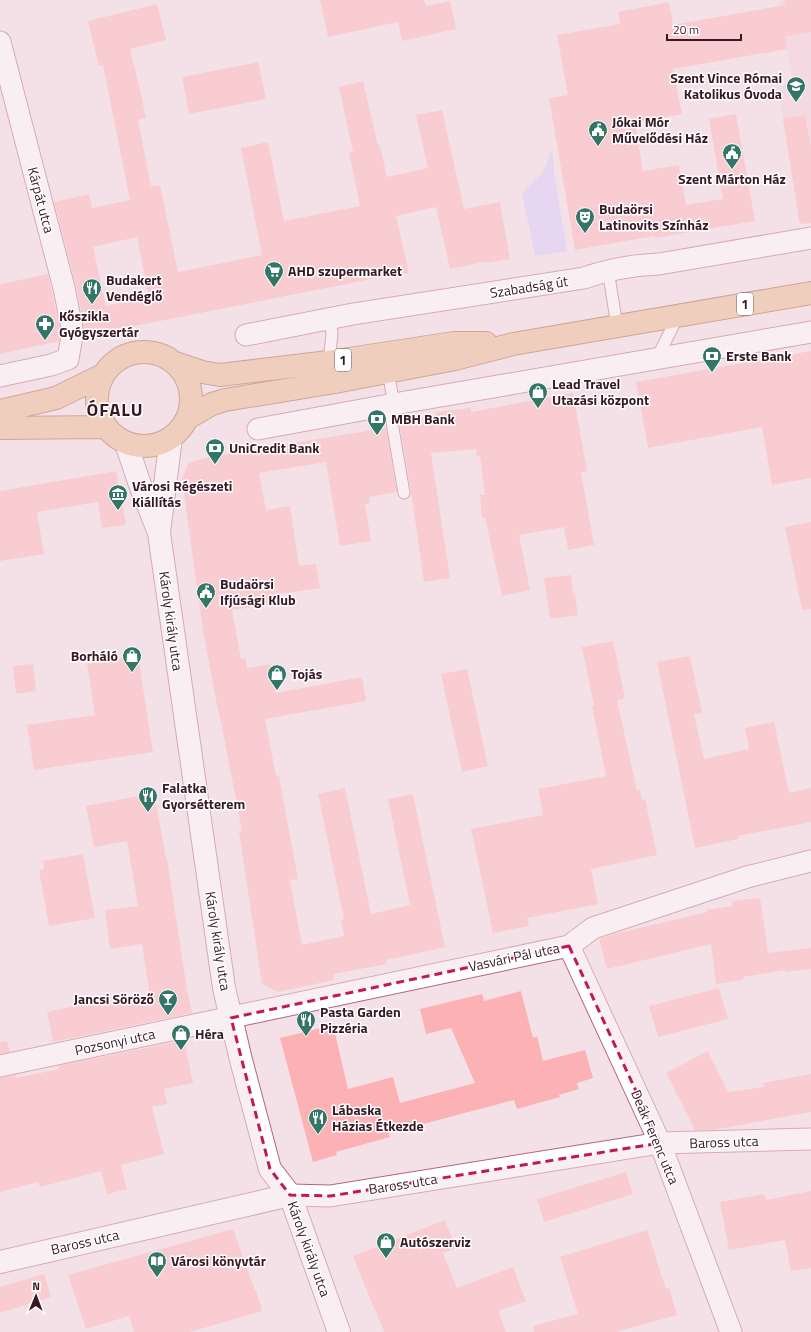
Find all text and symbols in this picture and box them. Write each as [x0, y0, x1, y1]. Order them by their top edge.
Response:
scale bar [667, 16, 741, 42]
text: 20 m [673, 20, 699, 39]
place label: Szent Vince Római Katolikus Óvoda [670, 67, 782, 104]
school or university icon: Szent Vince Római Katolikus Óvoda [785, 75, 807, 103]
place label: Jókai Mór Művelődési Ház [612, 111, 708, 148]
public building icon: Jókai Mór Művelődési Ház [587, 119, 609, 147]
public building icon: Szent Márton Ház [721, 142, 743, 170]
street label: Kárpát utca [23, 164, 60, 235]
place label: Szent Márton Ház [678, 168, 786, 189]
place label: Budaörsi Latinovits Színház [599, 198, 709, 235]
theatre icon: Budaörsi Latinovits Színház [574, 206, 596, 234]
supermarket icon: AHD szupermarket [263, 260, 285, 288]
place label: AHD szupermarket [288, 260, 402, 281]
place label: Budakert Vendéglő [106, 269, 162, 306]
street label: Szabadság út [488, 270, 570, 303]
restaurant icon: Budakert Vendéglő [81, 277, 103, 305]
road number: 1 [737, 293, 753, 315]
place label: Kőszikla Gyógyszertár [59, 305, 139, 342]
pharmacy icon: Kőszikla Gyógyszertár [34, 313, 56, 341]
bank icon: Erste Bank [701, 345, 723, 373]
place label: Erste Bank [726, 345, 792, 366]
road number: 1 [335, 349, 351, 371]
place label: Lead Travel Utazási központ [552, 373, 649, 410]
shop icon: Lead Travel Utazási központ [527, 381, 549, 409]
district label: ÓFALU [87, 396, 143, 423]
bank icon: MBH Bank [366, 408, 388, 436]
place label: MBH Bank [391, 408, 456, 429]
bank icon: UniCredit Bank [204, 437, 226, 465]
place label: UniCredit Bank [229, 437, 320, 458]
place label: Városi Régészeti Kiállítás [132, 475, 232, 512]
museum icon: Városi Régészeti Kiállítás [107, 483, 129, 511]
street label: Károly király utca [154, 570, 189, 672]
place label: Budaörsi Ifjúsági Klub [220, 573, 296, 610]
public building icon: Budaörsi Ifjúsági Klub [195, 581, 217, 609]
place label: Borháló [71, 645, 118, 666]
shop icon: Borháló [121, 645, 143, 673]
shop icon: Tojás [266, 663, 288, 691]
place label: Tojás [291, 663, 323, 684]
place label: Falatka Gyorsétterem [162, 777, 245, 814]
restaurant icon: Falatka Gyorsétterem [137, 785, 159, 813]
street label: Károly király utca [200, 890, 237, 992]
street label: Vasvári Pál utca [466, 937, 561, 976]
place label: Jancsi Söröző [74, 988, 154, 1009]
bar icon: Jancsi Söröző [157, 988, 179, 1016]
place label: Pasta Garden Pizzéria [320, 1001, 401, 1038]
restaurant icon: Pasta Garden Pizzéria [295, 1009, 317, 1037]
street label: Pozsonyi utca [73, 1023, 157, 1060]
shop icon: Héra [170, 1023, 192, 1051]
place label: Héra [195, 1023, 224, 1044]
street label: Deák Ferenc utca [626, 1086, 685, 1187]
place label: Lábaska Házias Étkezde [332, 1099, 424, 1136]
restaurant icon: Lábaska Házias Étkezde [307, 1107, 329, 1135]
street label: Baross utca [689, 1130, 759, 1153]
street label: Baross utca [367, 1168, 439, 1199]
street label: Károly király utca [282, 1198, 336, 1300]
street label: Baross utca [49, 1223, 121, 1260]
shop icon: Autószerviz [375, 1231, 397, 1259]
place label: Autószerviz [400, 1231, 471, 1252]
library icon: Városi könyvtár [146, 1250, 168, 1278]
place label: Városi könyvtár [171, 1250, 266, 1271]
north arrow [16, 1276, 56, 1316]
text: N [32, 1278, 40, 1294]

